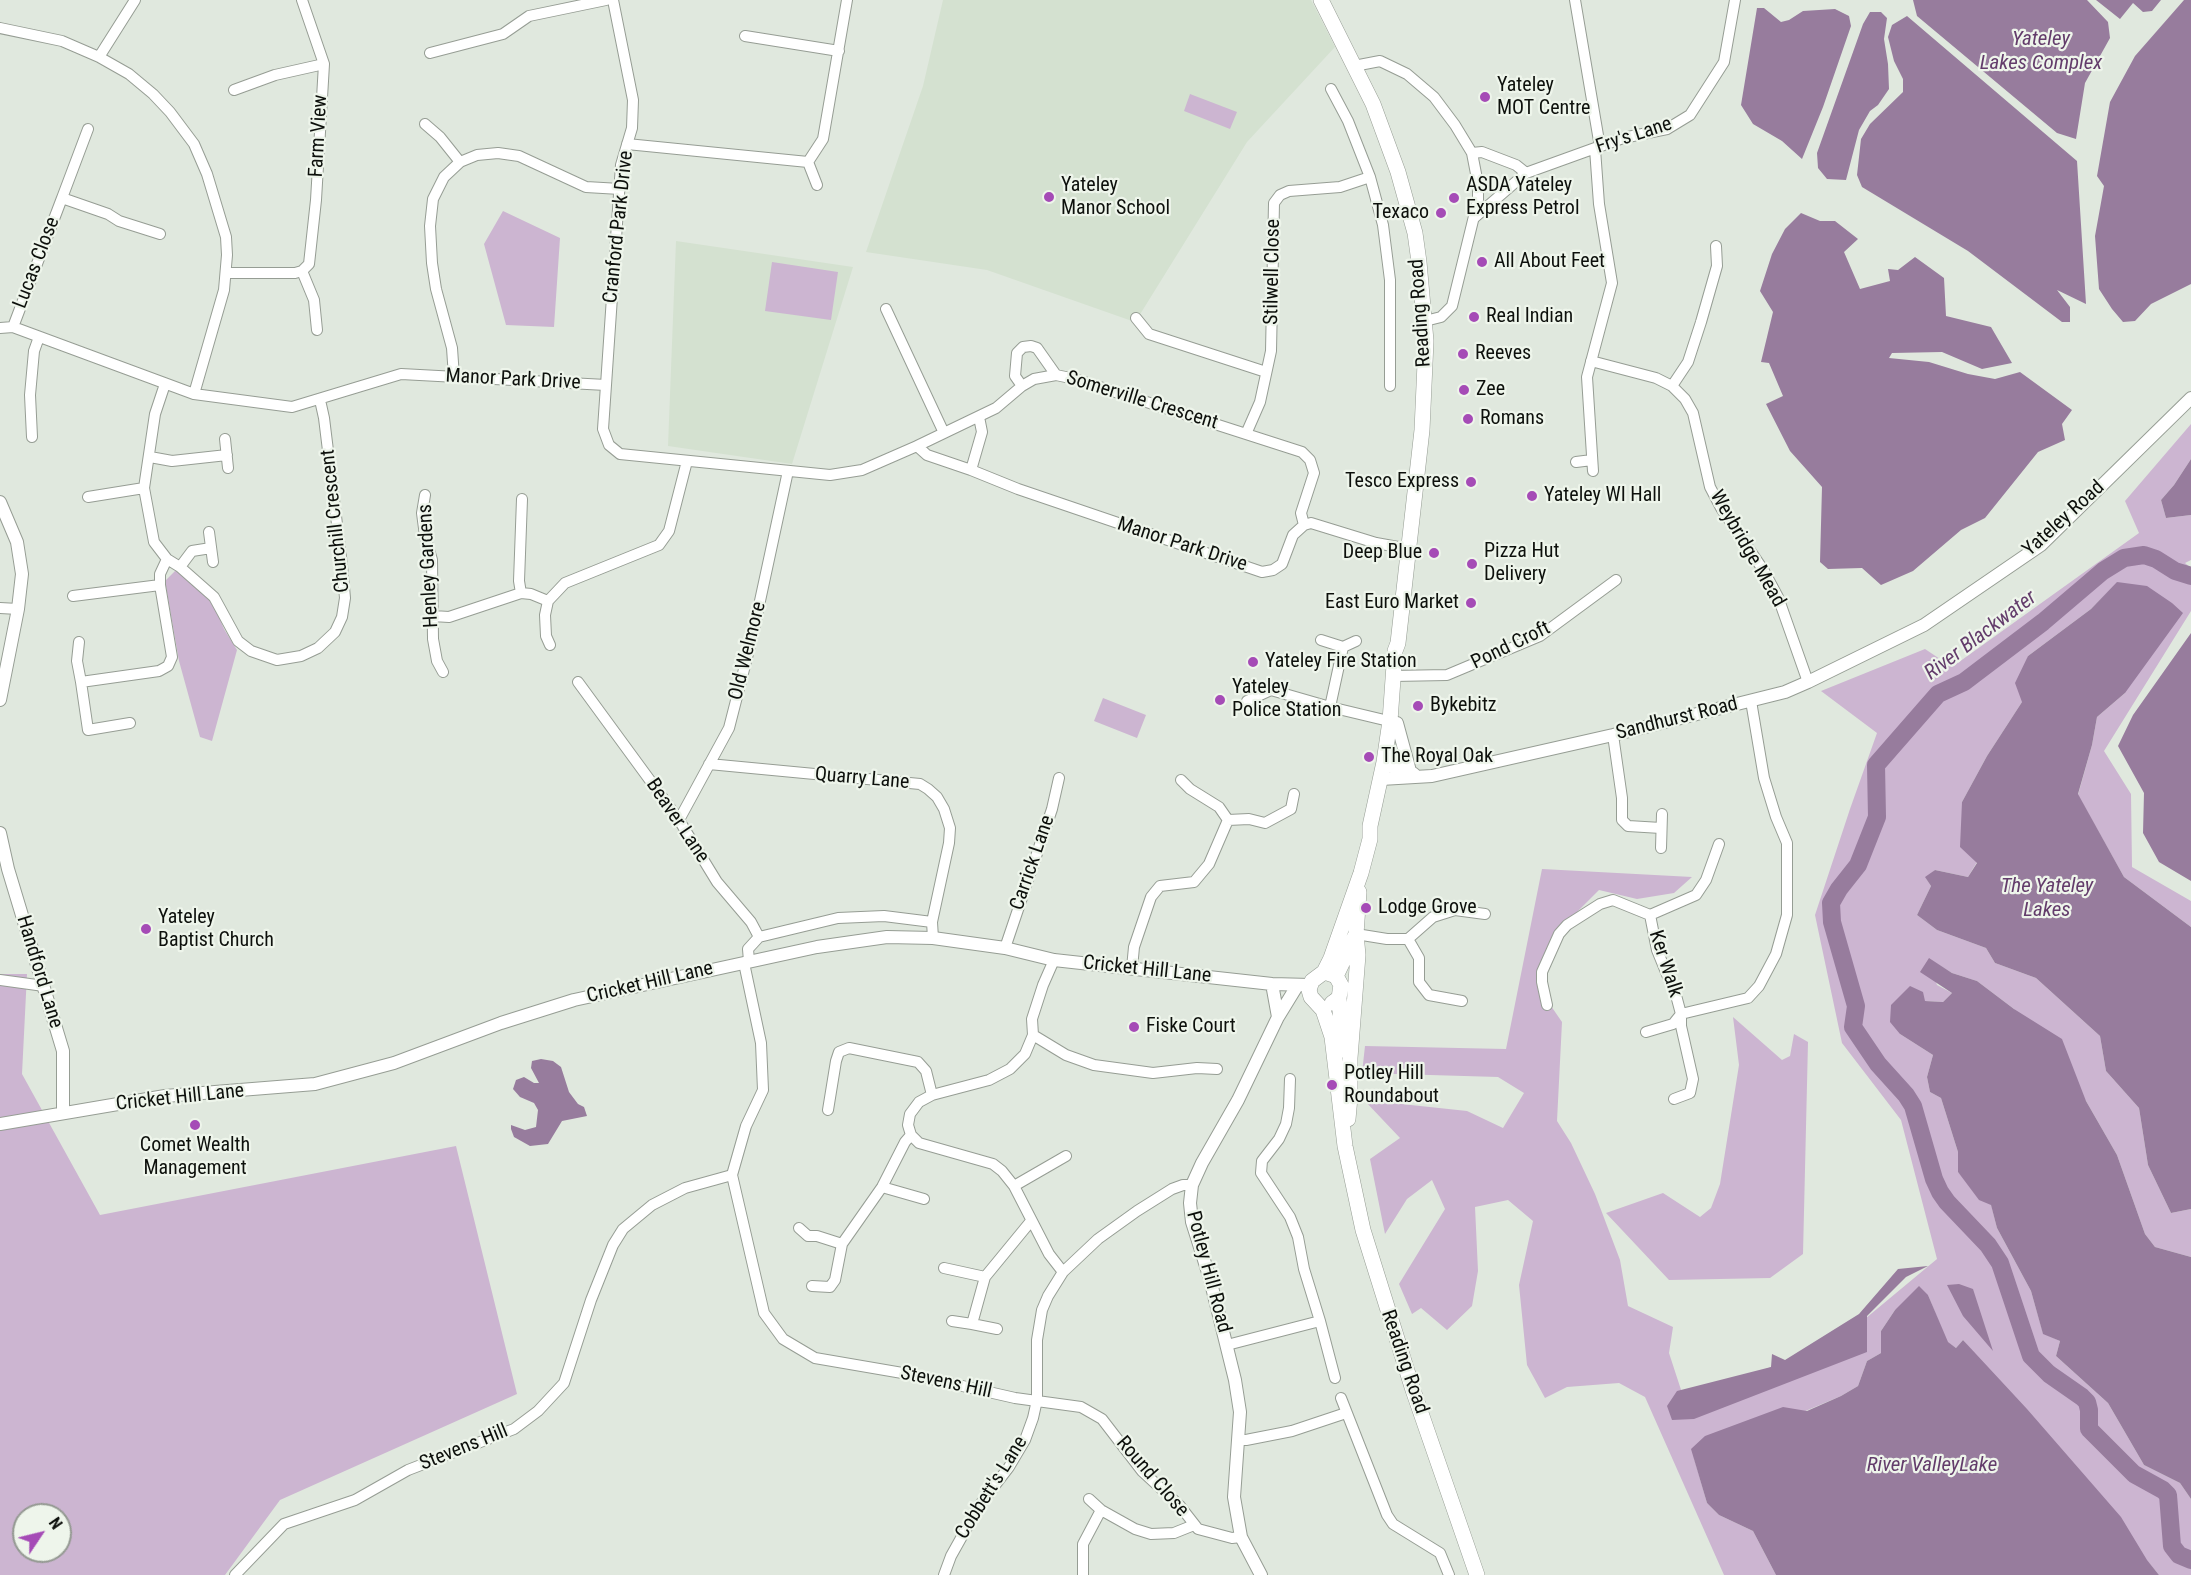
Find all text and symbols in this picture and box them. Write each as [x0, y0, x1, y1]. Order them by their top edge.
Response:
water label: Yateley Lakes Complex [1980, 27, 2102, 77]
place label: Yateley MOT Centre [1497, 74, 1590, 121]
marker: Yateley MOT Centre [1478, 90, 1492, 104]
street label: Farm View [305, 94, 333, 178]
street label: Fry's Lane [1593, 112, 1675, 160]
street label: Cranford Park Drive [599, 150, 639, 304]
place label: Yateley Manor School [1061, 174, 1170, 221]
place label: ASDA Yateley Express Petrol [1466, 174, 1579, 221]
marker: Yateley Manor School [1042, 190, 1056, 204]
marker: ASDA Yateley Express Petrol [1447, 191, 1461, 205]
place label: Texaco [1373, 201, 1429, 225]
marker: Texaco [1434, 206, 1448, 220]
street label: Lucas Close [9, 214, 65, 312]
street label: Stilwell Close [1260, 219, 1286, 325]
place label: All About Feet [1494, 250, 1605, 274]
marker: All About Feet [1475, 255, 1489, 269]
street label: Reading Road [1405, 258, 1437, 368]
place label: Real Indian [1486, 305, 1573, 329]
marker: Real Indian [1467, 310, 1481, 324]
place label: Reeves [1475, 342, 1531, 366]
marker: Reeves [1456, 347, 1470, 361]
street label: Manor Park Drive [445, 364, 581, 396]
street label: Somerville Crescent [1063, 367, 1221, 435]
place label: Zee [1476, 378, 1505, 402]
marker: Zee [1457, 383, 1471, 397]
place label: Romans [1480, 407, 1544, 431]
marker: Romans [1461, 412, 1475, 426]
street label: Churchill Crescent [317, 448, 355, 594]
place label: Tesco Express [1345, 470, 1459, 494]
marker: Tesco Express [1464, 475, 1478, 489]
street label: Yateley Road [2018, 476, 2110, 562]
place label: Yateley WI Hall [1544, 484, 1661, 508]
street label: Weybridge Mead [1704, 486, 1790, 612]
marker: Yateley WI Hall [1525, 489, 1539, 503]
street label: Henley Gardens [414, 504, 444, 628]
street label: Manor Park Drive [1114, 513, 1250, 577]
place label: Pizza Hut Delivery [1484, 540, 1559, 587]
place label: Deep Blue [1343, 541, 1422, 565]
marker: Deep Blue [1427, 546, 1441, 560]
marker: Pizza Hut Delivery [1465, 557, 1479, 571]
water label: River Blackwater [1920, 586, 2042, 686]
place label: East Euro Market [1325, 591, 1459, 615]
marker: East Euro Market [1464, 596, 1478, 610]
street label: Old Welmore [724, 599, 772, 703]
street label: Pond Croft [1468, 617, 1554, 675]
place label: Yateley Fire Station [1265, 650, 1417, 674]
marker: Yateley Fire Station [1246, 655, 1260, 669]
place label: Yateley Police Station [1232, 676, 1341, 723]
street label: Sandhurst Road [1614, 692, 1740, 746]
marker: Yateley Police Station [1213, 693, 1227, 707]
place label: Bykebitz [1430, 694, 1497, 718]
marker: Bykebitz [1411, 699, 1425, 713]
place label: The Royal Oak [1381, 745, 1493, 769]
marker: The Royal Oak [1362, 750, 1376, 764]
street label: Quarry Lane [814, 763, 910, 795]
street label: Beaver Lane [640, 774, 714, 868]
street label: Carrick Lane [1006, 812, 1060, 914]
water label: The Yateley Lakes [2001, 874, 2093, 924]
place label: Lodge Grove [1378, 896, 1477, 920]
marker: Lodge Grove [1359, 901, 1373, 915]
place label: Yateley Baptist Church [158, 906, 274, 953]
street label: Handford Lane [10, 913, 68, 1031]
marker: Yateley Baptist Church [139, 922, 153, 936]
street label: Ker Walk [1643, 928, 1687, 1000]
street label: Cricket Hill Lane [1082, 951, 1212, 989]
street label: Cricket Hill Lane [585, 957, 715, 1009]
place label: Fiske Court [1146, 1015, 1236, 1039]
marker: Fiske Court [1127, 1020, 1141, 1034]
place label: Potley Hill Roundabout [1344, 1062, 1439, 1109]
marker: Potley Hill Roundabout [1325, 1078, 1339, 1092]
street label: Cricket Hill Lane [115, 1079, 245, 1117]
marker: Comet Wealth Management [188, 1118, 202, 1132]
place label: Comet Wealth Management [140, 1134, 250, 1181]
street label: Potley Hill Road [1180, 1209, 1236, 1335]
street label: Reading Road [1375, 1307, 1433, 1417]
street label: Stevens Hill [898, 1362, 994, 1404]
street label: Stevens Hill [416, 1419, 512, 1477]
street label: Cobbett's Lane [951, 1432, 1033, 1544]
street label: Round Close [1110, 1432, 1194, 1522]
water label: River ValleyLake [1867, 1453, 1997, 1479]
north arrow [12, 1503, 72, 1563]
text: N [45, 1514, 66, 1533]

